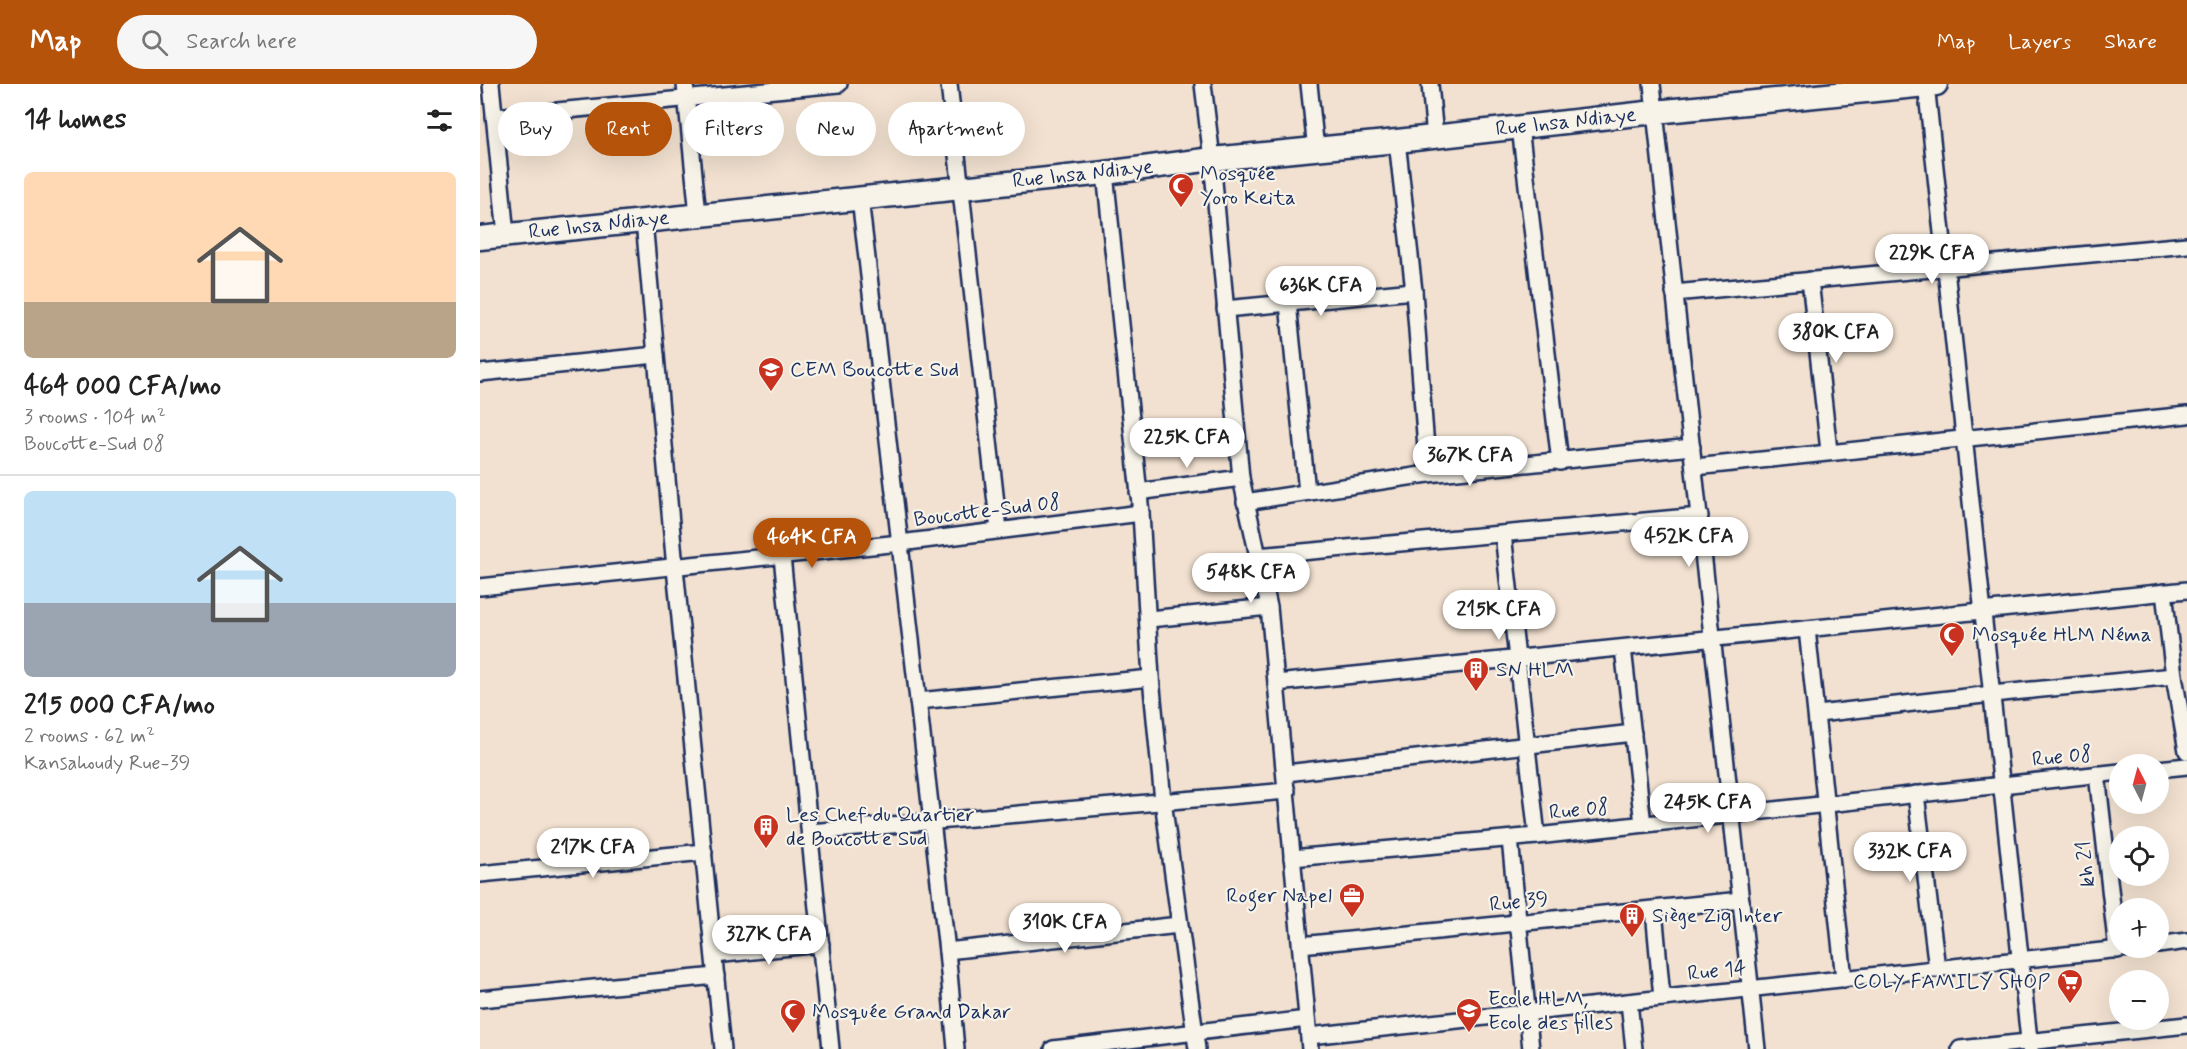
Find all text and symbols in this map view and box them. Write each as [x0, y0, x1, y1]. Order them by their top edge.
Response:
search box [117, 15, 537, 69]
text: Map [30, 24, 81, 61]
icon: search [138, 26, 171, 59]
text: Search here [186, 28, 297, 56]
text: Map [1937, 28, 1975, 56]
text: Layers [2008, 28, 2071, 56]
text: Share [2104, 28, 2157, 56]
street label: Rue Insa Ndiaye [1494, 101, 1638, 143]
chip: Buy [498, 102, 573, 156]
chip: Rent [585, 102, 672, 156]
chip: Filters [684, 102, 784, 156]
chip: New [796, 102, 876, 156]
chip: Apartment [888, 102, 1025, 156]
text: 14 homes [24, 103, 126, 137]
icon: filters [423, 104, 456, 137]
street label: Rue Insa Ndiaye [1011, 153, 1155, 195]
place label: Mosquée Yoro Keita [1200, 160, 1296, 212]
mosque icon: Mosquée Yoro Keita [1166, 171, 1196, 209]
street label: Rue Insa Ndiaye [527, 204, 671, 246]
icon: home [186, 211, 294, 319]
pin: 229K CFA [1870, 234, 1994, 285]
text: 229K CFA [1889, 240, 1975, 267]
pin: 636K CFA [1259, 266, 1383, 317]
text: 636K CFA [1279, 272, 1363, 299]
pin: 380K CFA [1774, 313, 1898, 364]
text: 380K CFA [1792, 319, 1880, 346]
school or university icon: CEM Boucotte Sud [756, 355, 786, 393]
place label: CEM Boucotte Sud [790, 356, 959, 384]
text: 464 000 CFA/mo [24, 370, 221, 404]
text: 3 rooms · 104 m² [24, 404, 166, 431]
pin: 225K CFA [1125, 418, 1249, 469]
text: 225K CFA [1144, 424, 1230, 451]
text: Boucotte-Sud 08 [24, 431, 165, 458]
pin: 367K CFA [1408, 436, 1532, 487]
text: 367K CFA [1427, 442, 1513, 469]
street label: Boucotte-Sud 08 [912, 488, 1062, 534]
pin: 452K CFA [1627, 517, 1751, 568]
pin: 464K CFA [750, 518, 874, 569]
text: 452K CFA [1644, 523, 1734, 550]
text: 464K CFA [767, 524, 857, 551]
icon: home [186, 530, 294, 638]
pin: 548K CFA [1189, 553, 1313, 604]
text: 548K CFA [1206, 559, 1296, 586]
pin: 215K CFA [1437, 590, 1561, 641]
text: 215K CFA [1457, 596, 1541, 623]
mosque icon: Mosquée HLM Néma [1937, 620, 1967, 658]
place label: Mosquée HLM Néma [1972, 621, 2152, 649]
building icon: SN HLM [1461, 655, 1491, 693]
place label: SN HLM [1496, 656, 1574, 684]
text: 215 000 CFA/mo [24, 689, 215, 723]
text: 2 rooms · 62 m² [24, 723, 155, 750]
street label: Rue 08 [2031, 740, 2093, 774]
text: Kansahoudy Rue-39 [24, 750, 190, 777]
north arrow [2109, 754, 2169, 814]
map controls [2109, 754, 2169, 1030]
pin: 245K CFA [1646, 783, 1770, 834]
text: 245K CFA [1664, 789, 1752, 816]
street label: Rue 08 [1548, 793, 1610, 827]
place label: Les Chef du Quartier de Boucotte Sud [786, 801, 975, 853]
building icon: Les Chef du Quartier de Boucotte Sud [751, 812, 781, 850]
button: locate [2109, 826, 2169, 886]
pin: 217K CFA [531, 828, 655, 879]
pin: 332K CFA [1848, 832, 1972, 883]
text: 217K CFA [551, 834, 635, 861]
text: 332K CFA [1868, 838, 1952, 865]
street label: kh 21 [2070, 839, 2102, 889]
office icon: Roger Napel [1337, 881, 1367, 919]
place label: Roger Napel [1226, 882, 1332, 912]
street label: Rue 39 [1488, 885, 1550, 919]
button: + [2109, 898, 2169, 958]
building icon: Siège Zig Inter [1617, 901, 1647, 939]
place label: Siège Zig Inter [1652, 902, 1782, 931]
pin: 310K CFA [1003, 903, 1127, 954]
text: 310K CFA [1023, 909, 1107, 936]
pin: 327K CFA [707, 915, 831, 966]
text: 327K CFA [726, 921, 812, 948]
street label: Rue 14 [1686, 954, 1748, 988]
supermarket icon: COLY FAMILY SHOP [2055, 967, 2085, 1005]
place label: COLY FAMILY SHOP [1853, 968, 2050, 996]
button: − [2109, 970, 2169, 1030]
place label: Ecole HLM, Ecole des filles [1488, 985, 1613, 1037]
school or university icon: Ecole HLM, Ecole des filles [1454, 996, 1484, 1034]
mosque icon: Mosquée Grand Dakar [778, 997, 808, 1035]
place label: Mosquée Grand Dakar [812, 998, 1011, 1026]

